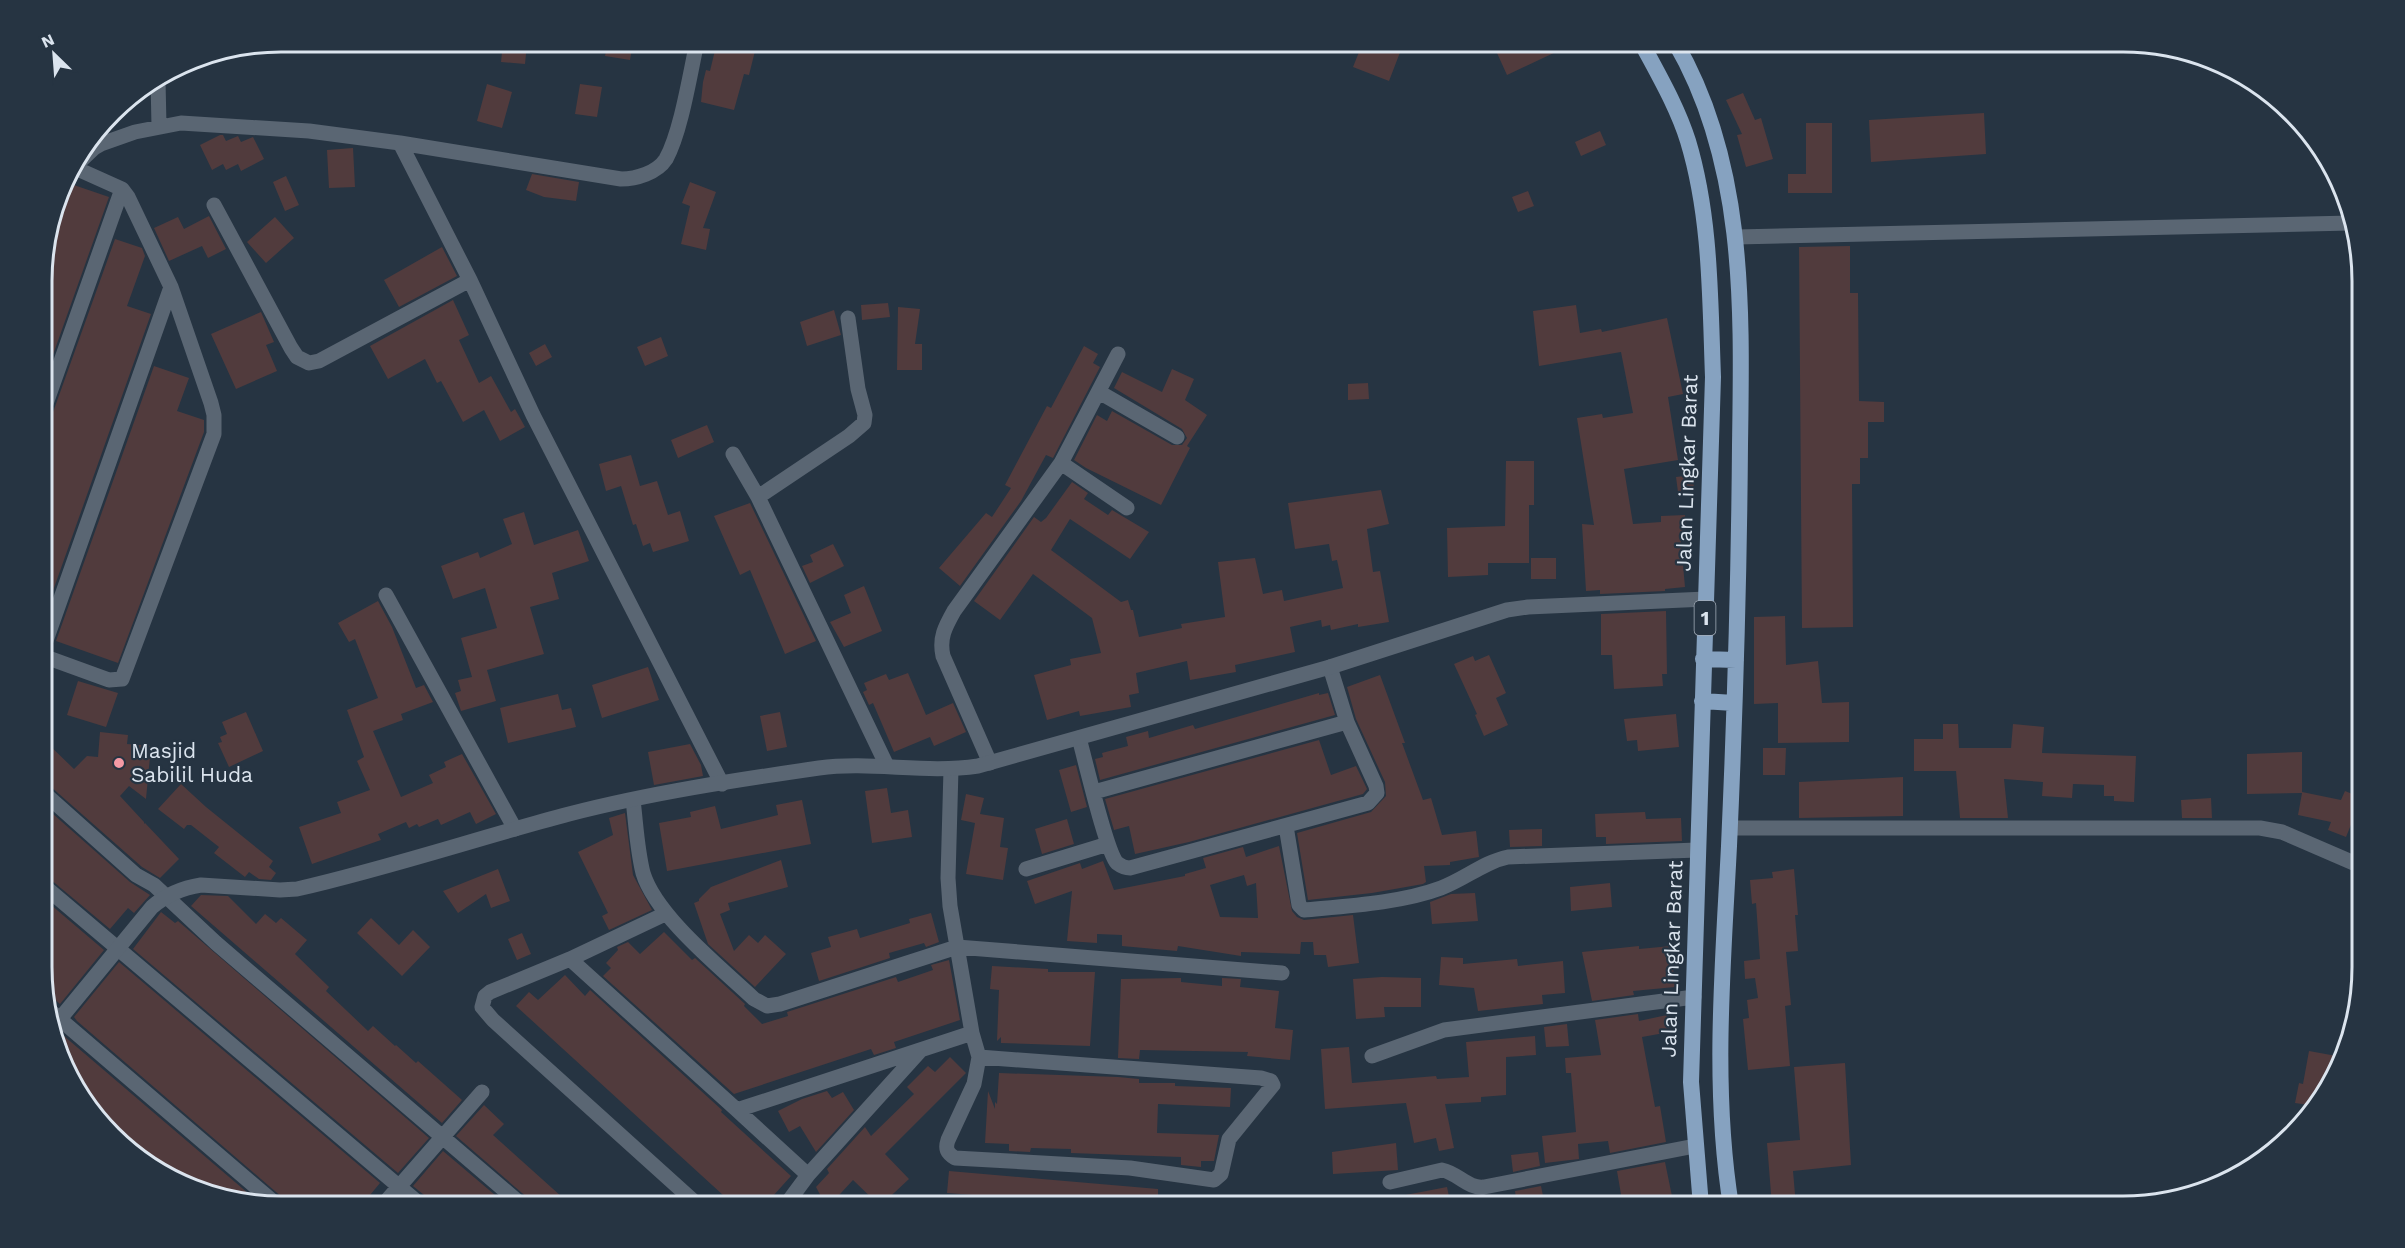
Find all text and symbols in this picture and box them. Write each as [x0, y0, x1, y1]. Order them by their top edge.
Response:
north arrow [24, 24, 84, 84]
text: N [38, 30, 57, 52]
street label: Jalan Lingkar Barat [1671, 374, 1702, 572]
road number: 1 [1694, 601, 1716, 635]
place label: Masjid Sabilil Huda [131, 738, 253, 787]
marker: Masjid Sabilil Huda [112, 756, 126, 770]
street label: Jalan Lingkar Barat [1656, 860, 1687, 1058]

